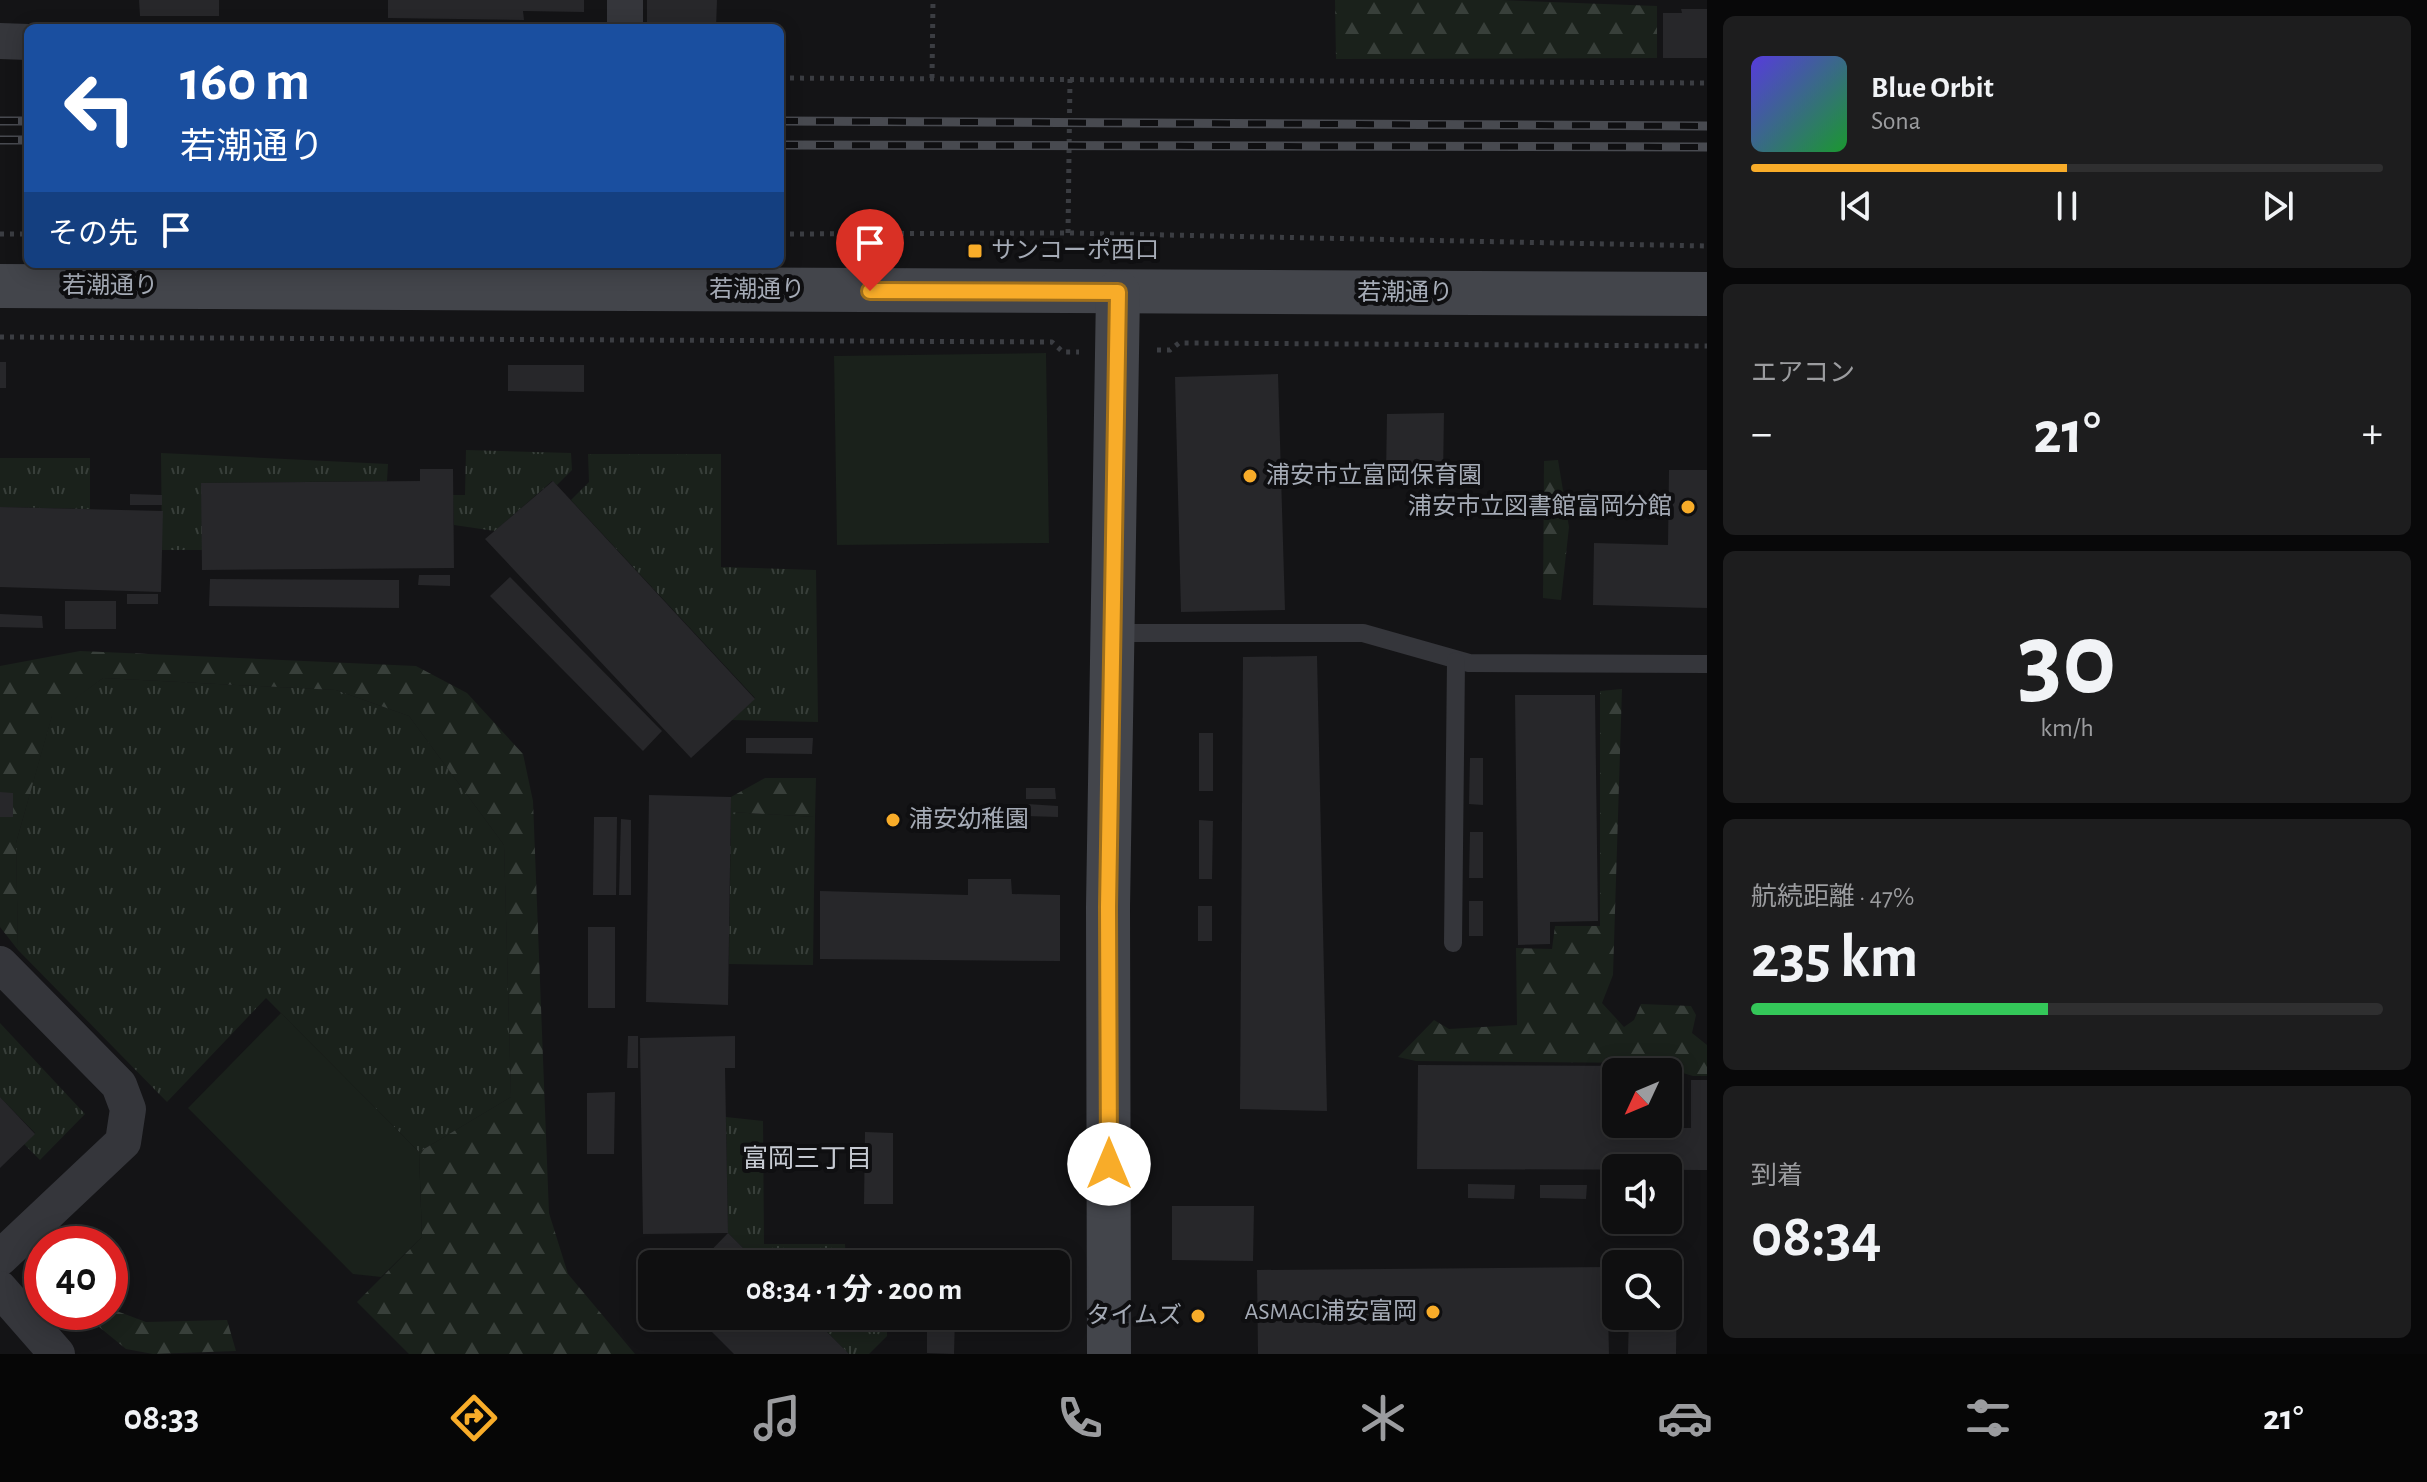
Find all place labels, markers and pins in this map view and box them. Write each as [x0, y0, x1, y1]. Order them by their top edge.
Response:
pin [836, 209, 904, 291]
place label: サンコーポ西口 [991, 237, 1159, 263]
marker: サンコーポ西口 [966, 242, 984, 260]
place label: 浦安市立富岡保育園 [1266, 462, 1482, 488]
marker: 浦安市立富岡保育園 [1241, 467, 1259, 485]
place label: 浦安市立図書館富岡分館 [1408, 493, 1672, 519]
marker: 浦安市立図書館富岡分館 [1679, 498, 1697, 516]
place label: 浦安幼稚園 [909, 806, 1029, 832]
marker: 浦安幼稚園 [884, 811, 902, 829]
place label: ASMACI浦安富岡 [1244, 1298, 1417, 1324]
place label: タイムズ [1086, 1302, 1182, 1328]
marker: ASMACI浦安富岡 [1424, 1303, 1442, 1321]
marker: タイムズ [1189, 1307, 1207, 1325]

